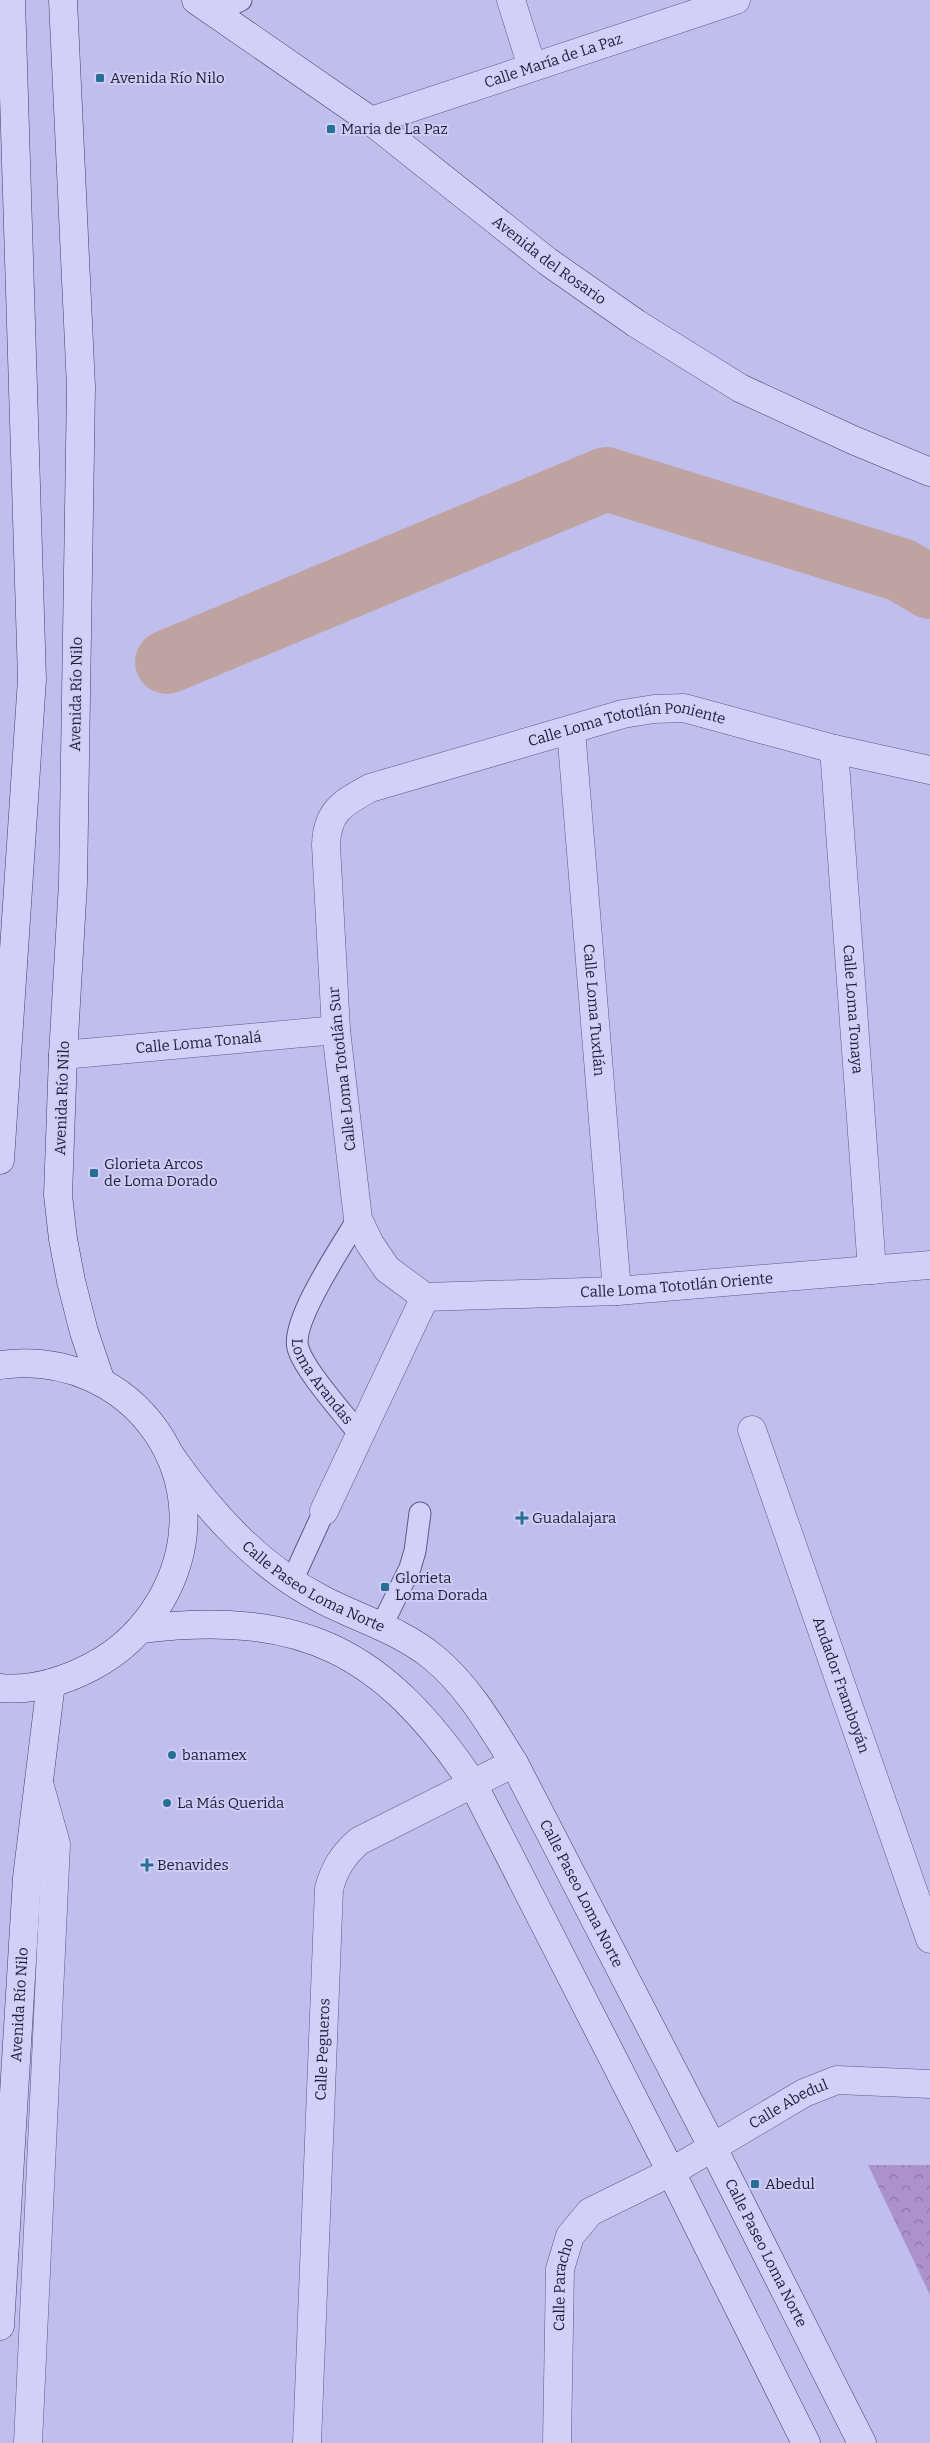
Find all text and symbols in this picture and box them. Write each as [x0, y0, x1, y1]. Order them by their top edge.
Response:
street label: Calle María de La Paz [482, 29, 625, 92]
place label: Avenida Río Nilo [110, 69, 225, 87]
marker: Avenida Río Nilo [94, 72, 106, 84]
place label: Maria de La Paz [341, 120, 448, 138]
marker: Maria de La Paz [325, 123, 337, 135]
street label: Avenida del Rosario [489, 212, 610, 309]
street label: Avenida Río Nilo [66, 637, 86, 751]
street label: Calle Loma Tototlán Poniente [526, 699, 728, 750]
street label: Calle Loma Tuxtlán [580, 943, 608, 1077]
street label: Calle Loma Tonaya [839, 944, 867, 1075]
street label: Calle Loma Tototlán Sur [324, 986, 360, 1152]
street label: Calle Loma Tonalá [135, 1028, 262, 1057]
street label: Avenida Río Nilo [51, 1040, 73, 1156]
place label: Glorieta Arcos de Loma Dorado [104, 1155, 218, 1190]
marker: Glorieta Arcos de Loma Dorado [88, 1167, 100, 1179]
street label: Calle Loma Tototlán Oriente [580, 1269, 774, 1301]
street label: Loma Arandas [288, 1338, 357, 1428]
place label: Guadalajara [532, 1509, 616, 1527]
marker: Guadalajara [516, 1512, 528, 1524]
street label: Calle Paseo Loma Norte [238, 1537, 388, 1636]
place label: Glorieta Loma Dorada [395, 1569, 488, 1604]
marker: Glorieta Loma Dorada [379, 1581, 391, 1593]
street label: Andador Framboyán [809, 1614, 873, 1756]
place label: banamex [182, 1746, 248, 1764]
marker: banamex [166, 1749, 178, 1761]
place label: La Más Querida [177, 1794, 284, 1812]
marker: La Más Querida [161, 1797, 173, 1809]
street label: Calle Paseo Loma Norte [536, 1816, 627, 1970]
place label: Benavides [157, 1856, 229, 1874]
marker: Benavides [141, 1859, 153, 1871]
street label: Avenida Río Nilo [7, 1947, 32, 2062]
street label: Calle Pegueros [312, 1998, 334, 2101]
street label: Calle Abedul [746, 2075, 830, 2133]
place label: Abedul [765, 2175, 815, 2193]
street label: Calle Paseo Loma Norte [721, 2176, 811, 2330]
marker: Abedul [749, 2178, 761, 2190]
street label: Calle Paracho [550, 2236, 578, 2331]

